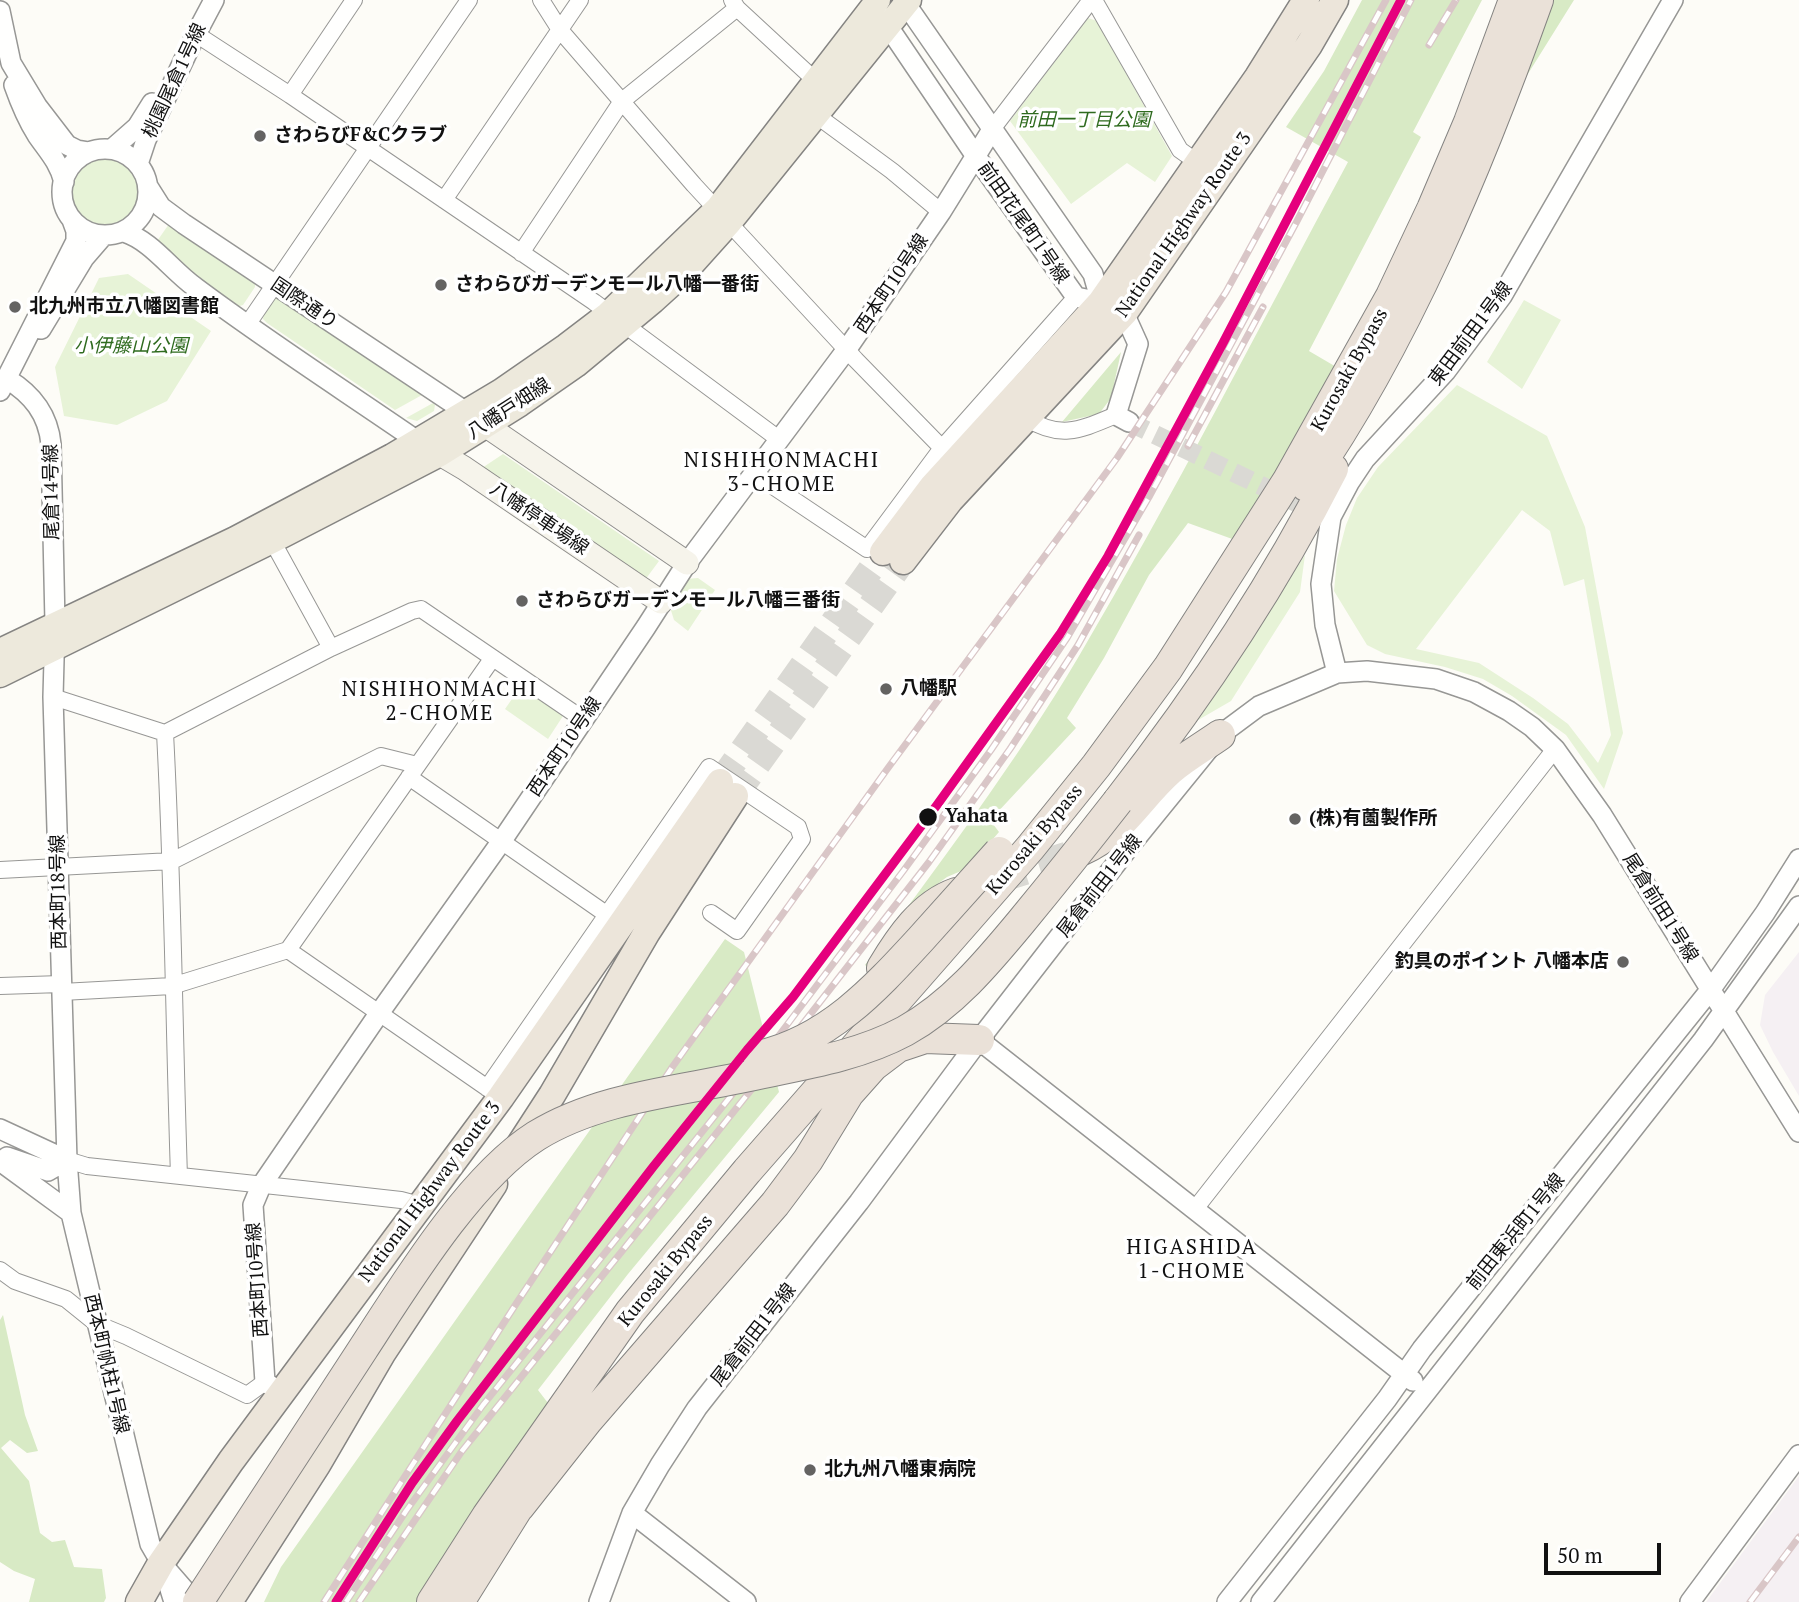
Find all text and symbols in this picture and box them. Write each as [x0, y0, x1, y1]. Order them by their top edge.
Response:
street label: 桃園尾倉1号線 [138, 20, 212, 142]
park label: 前田一丁目公園 [1018, 110, 1150, 132]
place label: さわらびF&Cクラブ [274, 125, 447, 147]
marker: さわらびF&Cクラブ [252, 128, 268, 144]
street label: National Highway Route 3 [1111, 128, 1257, 322]
street label: 前田花尾町1号線 [973, 158, 1073, 288]
street label: 西本町10号線 [850, 230, 934, 338]
street label: 国際通り [266, 273, 342, 335]
place label: さわらびガーデンモール八幡一番街 [455, 274, 759, 296]
marker: さわらびガーデンモール八幡一番街 [433, 277, 449, 293]
street label: 東田前田1号線 [1425, 278, 1517, 390]
place label: 北九州市立八幡図書館 [29, 296, 219, 318]
marker: 北九州市立八幡図書館 [7, 299, 23, 315]
street label: Kurosaki Bypass [1307, 305, 1393, 435]
park label: 小伊藤山公園 [74, 336, 188, 358]
street label: 八幡戸畑線 [463, 374, 555, 444]
street label: 尾倉14号線 [40, 444, 64, 540]
district label: NISHIHONMACHI 3-CHOME [685, 448, 879, 498]
street label: 八幡停車場線 [485, 478, 593, 560]
place label: さわらびガーデンモール八幡三番街 [536, 590, 840, 612]
marker: さわらびガーデンモール八幡三番街 [514, 593, 530, 609]
district label: NISHIHONMACHI 2-CHOME [343, 677, 537, 727]
place label: 八幡駅 [900, 678, 957, 700]
marker: 八幡駅 [878, 681, 894, 697]
street label: 西本町10号線 [523, 693, 607, 801]
street label: Kurosaki Bypass [982, 780, 1088, 900]
marker: Yahata [917, 806, 939, 828]
place label: Yahata [945, 806, 1008, 828]
place label: (株)有薗製作所 [1309, 808, 1437, 830]
marker: (株)有薗製作所 [1287, 811, 1303, 827]
street label: 尾倉前田1号線 [1053, 830, 1147, 942]
street label: 西本町18号線 [47, 834, 71, 950]
street label: 尾倉前田1号線 [1617, 849, 1703, 967]
place label: 釣具のポイント 八幡本店 [1395, 951, 1609, 973]
marker: 釣具のポイント 八幡本店 [1615, 954, 1631, 970]
street label: National Highway Route 3 [354, 1097, 506, 1287]
street label: 前田東浜町1号線 [1462, 1169, 1570, 1295]
street label: Kurosaki Bypass [614, 1211, 718, 1331]
street label: 西本町10号線 [243, 1222, 273, 1338]
district label: HIGASHIDA 1-CHOME [1127, 1235, 1257, 1285]
street label: 尾倉前田1号線 [707, 1279, 801, 1391]
street label: 西本町帆柱1号線 [79, 1292, 133, 1436]
place label: 北九州八幡東病院 [824, 1459, 976, 1481]
marker: 北九州八幡東病院 [802, 1462, 818, 1478]
scale bar [1547, 1528, 1664, 1572]
text: 50 m [1557, 1541, 1603, 1569]

